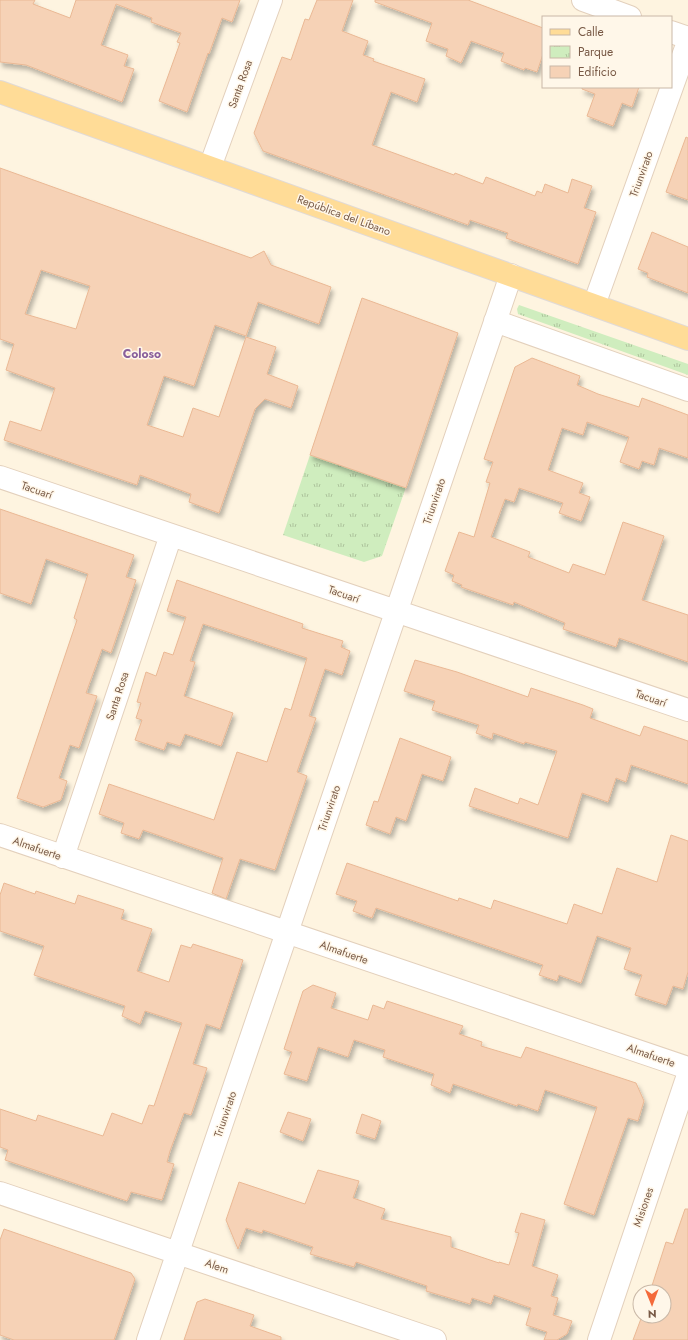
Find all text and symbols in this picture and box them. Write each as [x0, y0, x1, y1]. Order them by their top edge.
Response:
legend [542, 16, 672, 88]
text: Calle [578, 23, 604, 41]
text: Parque [578, 43, 613, 61]
street label: Santa Rosa [224, 58, 256, 110]
text: Edificio [578, 63, 617, 81]
street label: Triunvirato [625, 149, 657, 199]
street label: República del Líbano [295, 191, 393, 239]
district label: Coloso [123, 345, 161, 363]
street label: Triunvirato [419, 476, 449, 526]
street label: Tacuarí [19, 477, 56, 503]
street label: Tacuarí [326, 581, 363, 607]
street label: Santa Rosa [102, 670, 132, 722]
street label: Tacuarí [633, 685, 670, 711]
street label: Triunvirato [314, 783, 344, 833]
street label: Almafuerte [11, 832, 64, 864]
street label: Almafuerte [318, 936, 371, 968]
street label: Almafuerte [625, 1039, 678, 1071]
street label: Triunvirato [210, 1089, 240, 1139]
street label: Misiones [629, 1185, 657, 1229]
street label: Alem [203, 1255, 231, 1277]
north arrow [632, 1284, 672, 1324]
text: N [648, 1306, 657, 1322]

